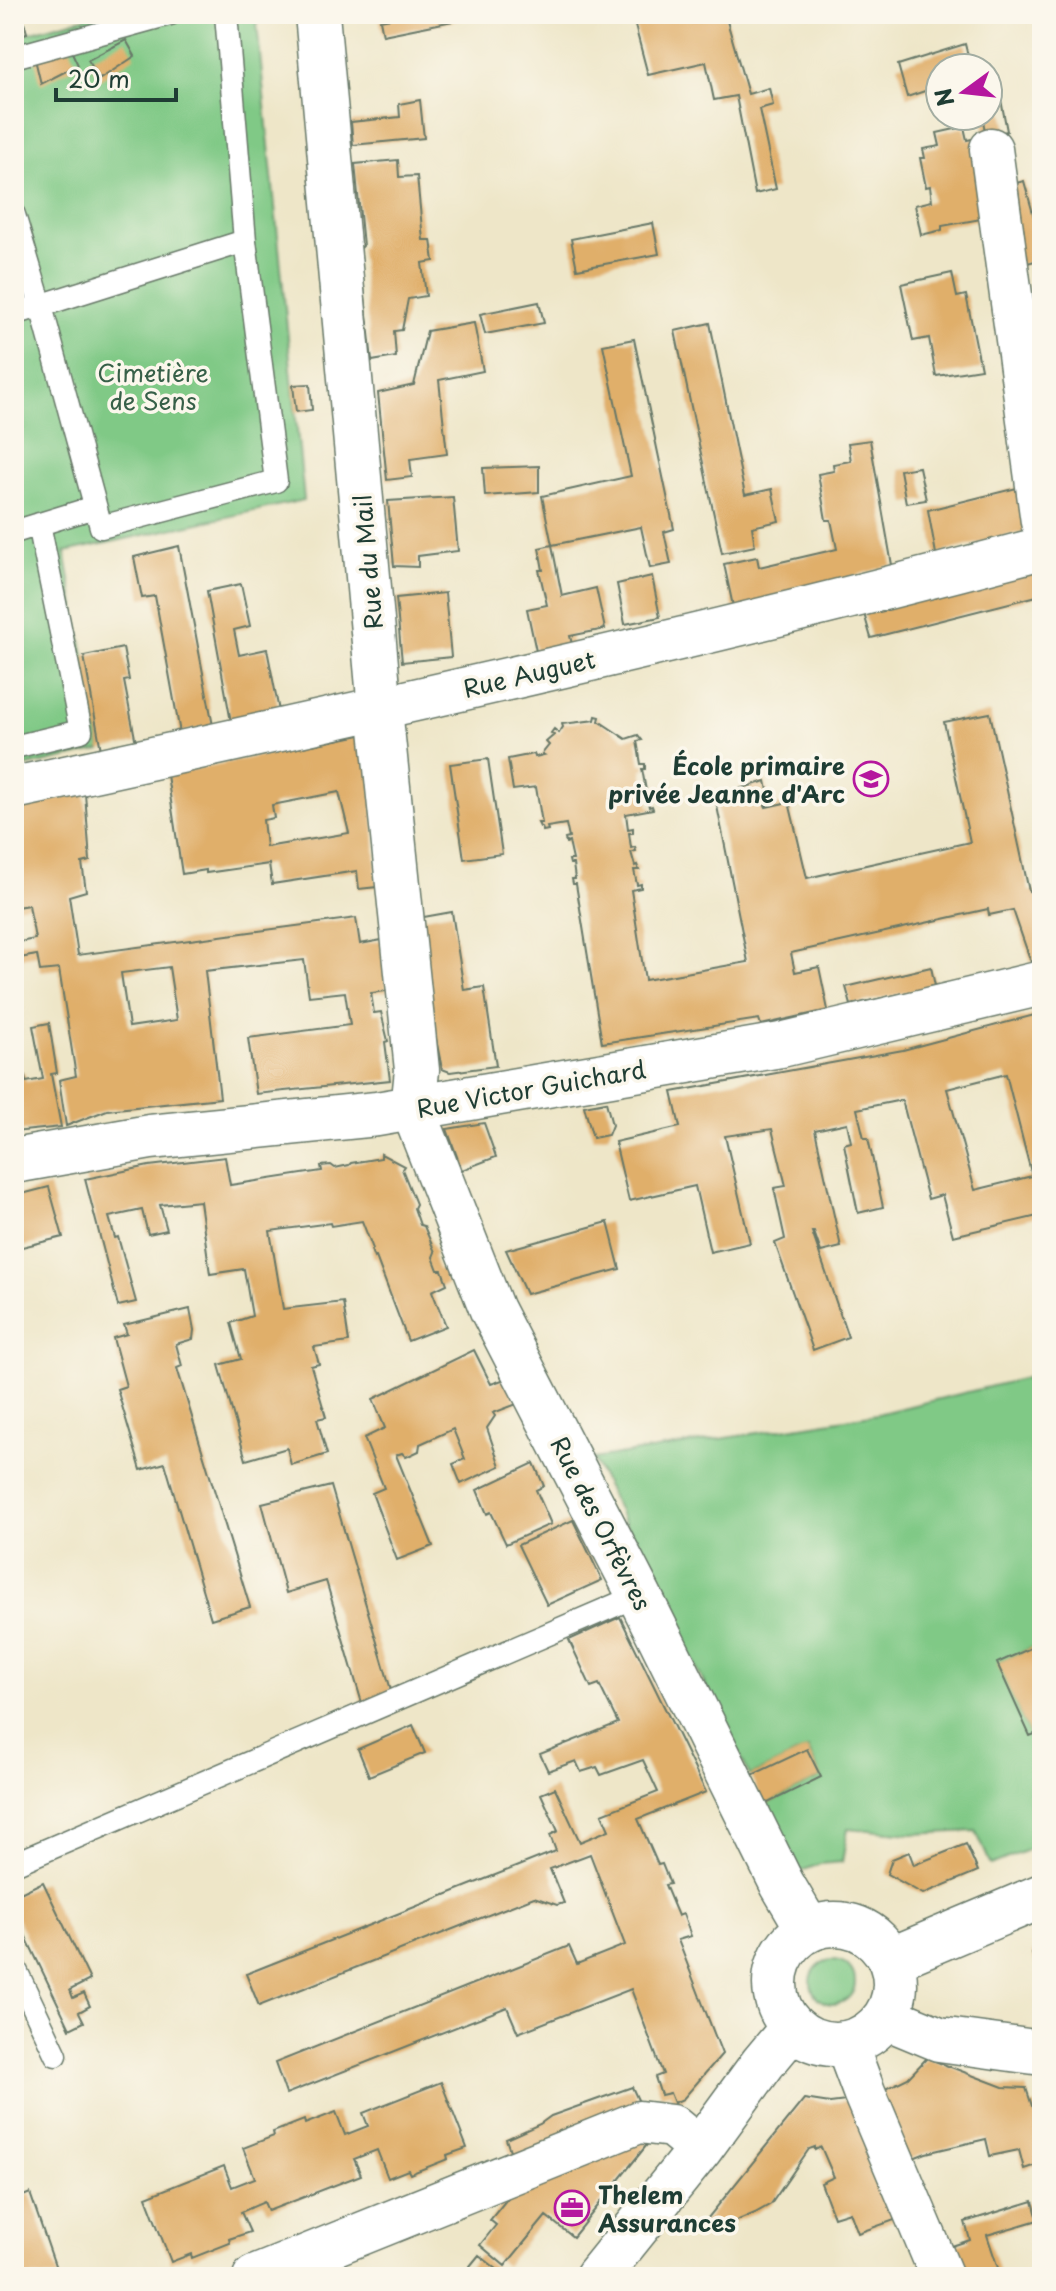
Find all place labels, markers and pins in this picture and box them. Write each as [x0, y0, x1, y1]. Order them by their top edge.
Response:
place label: École primaire privée Jeanne d'Arc [609, 747, 845, 811]
school or university icon: École primaire privée Jeanne d'Arc [852, 760, 890, 798]
place label: Thelem Assurances [597, 2176, 736, 2240]
office icon: Thelem Assurances [553, 2189, 591, 2227]

